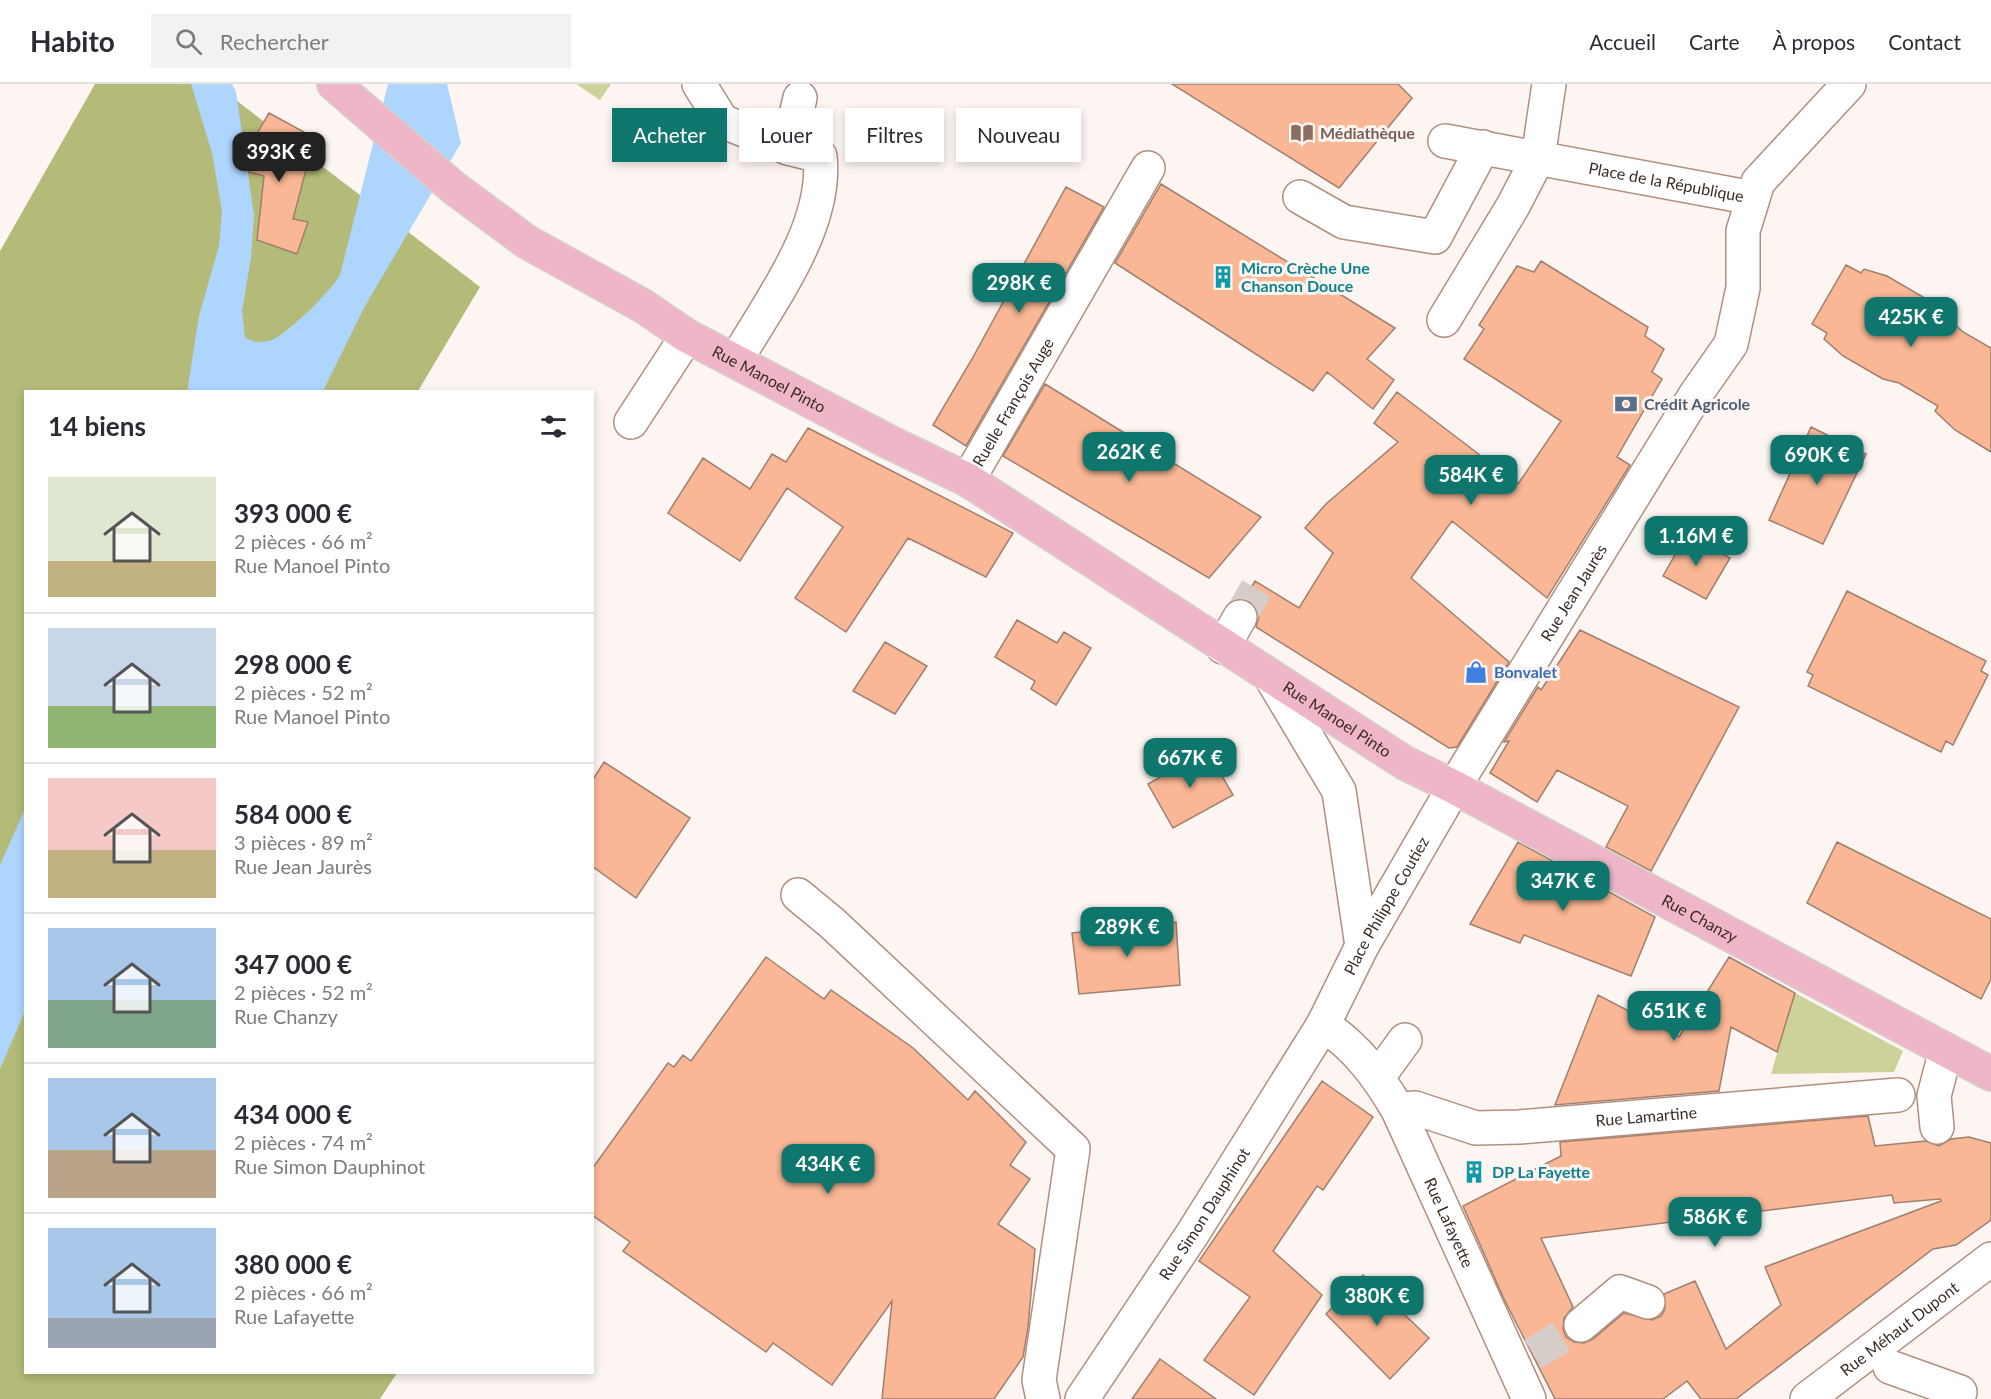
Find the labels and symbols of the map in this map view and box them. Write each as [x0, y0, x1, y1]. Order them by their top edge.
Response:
library icon: Médiathèque [1289, 120, 1315, 146]
place label: Médiathèque [1320, 123, 1415, 142]
pin: 393K € [230, 132, 328, 183]
street label: Place de la République [1587, 158, 1746, 205]
place label: Micro Crèche Une Chanson Douce [1241, 258, 1370, 295]
pin: 298K € [970, 263, 1068, 314]
building icon: Micro Crèche Une Chanson Douce [1210, 264, 1236, 290]
pin: 425K € [1862, 297, 1960, 348]
street label: Ruelle François Auge [968, 334, 1057, 469]
street label: Rue Manoel Pinto [709, 341, 829, 416]
bank icon: Crédit Agricole [1613, 391, 1639, 417]
place label: Crédit Agricole [1644, 394, 1751, 413]
pin: 262K € [1080, 432, 1178, 483]
pin: 690K € [1768, 435, 1866, 486]
pin: 584K € [1422, 455, 1520, 506]
pin: 1.16M € [1641, 516, 1751, 567]
street label: Rue Jean Jaurès [1536, 540, 1610, 644]
shop icon: Bonvalet [1463, 659, 1489, 685]
place label: Bonvalet [1494, 662, 1557, 681]
street label: Rue Manoel Pinto [1280, 677, 1395, 761]
pin: 667K € [1141, 738, 1239, 789]
street label: Place Philippe Coutiez [1339, 833, 1432, 978]
pin: 347K € [1514, 861, 1612, 912]
street label: Rue Chanzy [1659, 890, 1742, 946]
pin: 289K € [1078, 907, 1176, 958]
pin: 651K € [1625, 991, 1723, 1042]
street label: Rue Lamartine [1595, 1102, 1698, 1129]
pin: 434K € [779, 1144, 877, 1195]
street label: Rue Simon Dauphinot [1155, 1144, 1253, 1283]
building icon: DP La Fayette [1461, 1159, 1487, 1185]
place label: DP La Fayette [1492, 1162, 1591, 1181]
street label: Rue Lafayette [1421, 1175, 1478, 1270]
pin: 586K € [1666, 1197, 1764, 1248]
pin: 380K € [1328, 1276, 1426, 1327]
street label: Rue Méhaut Dupont [1836, 1277, 1962, 1379]

